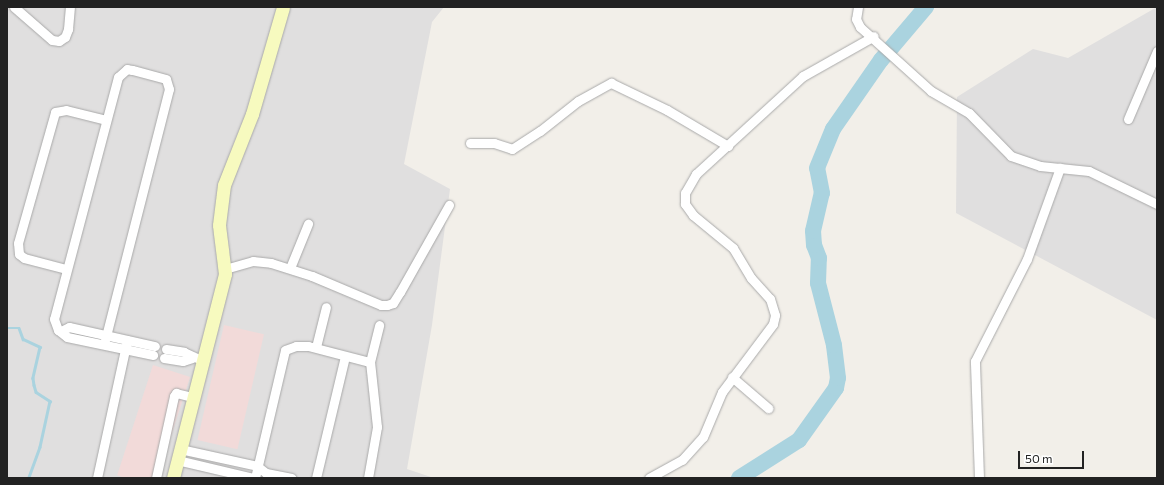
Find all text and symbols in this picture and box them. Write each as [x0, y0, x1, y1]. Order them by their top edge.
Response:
scale bar [1020, 443, 1086, 469]
text: 50 m [1025, 451, 1053, 465]

